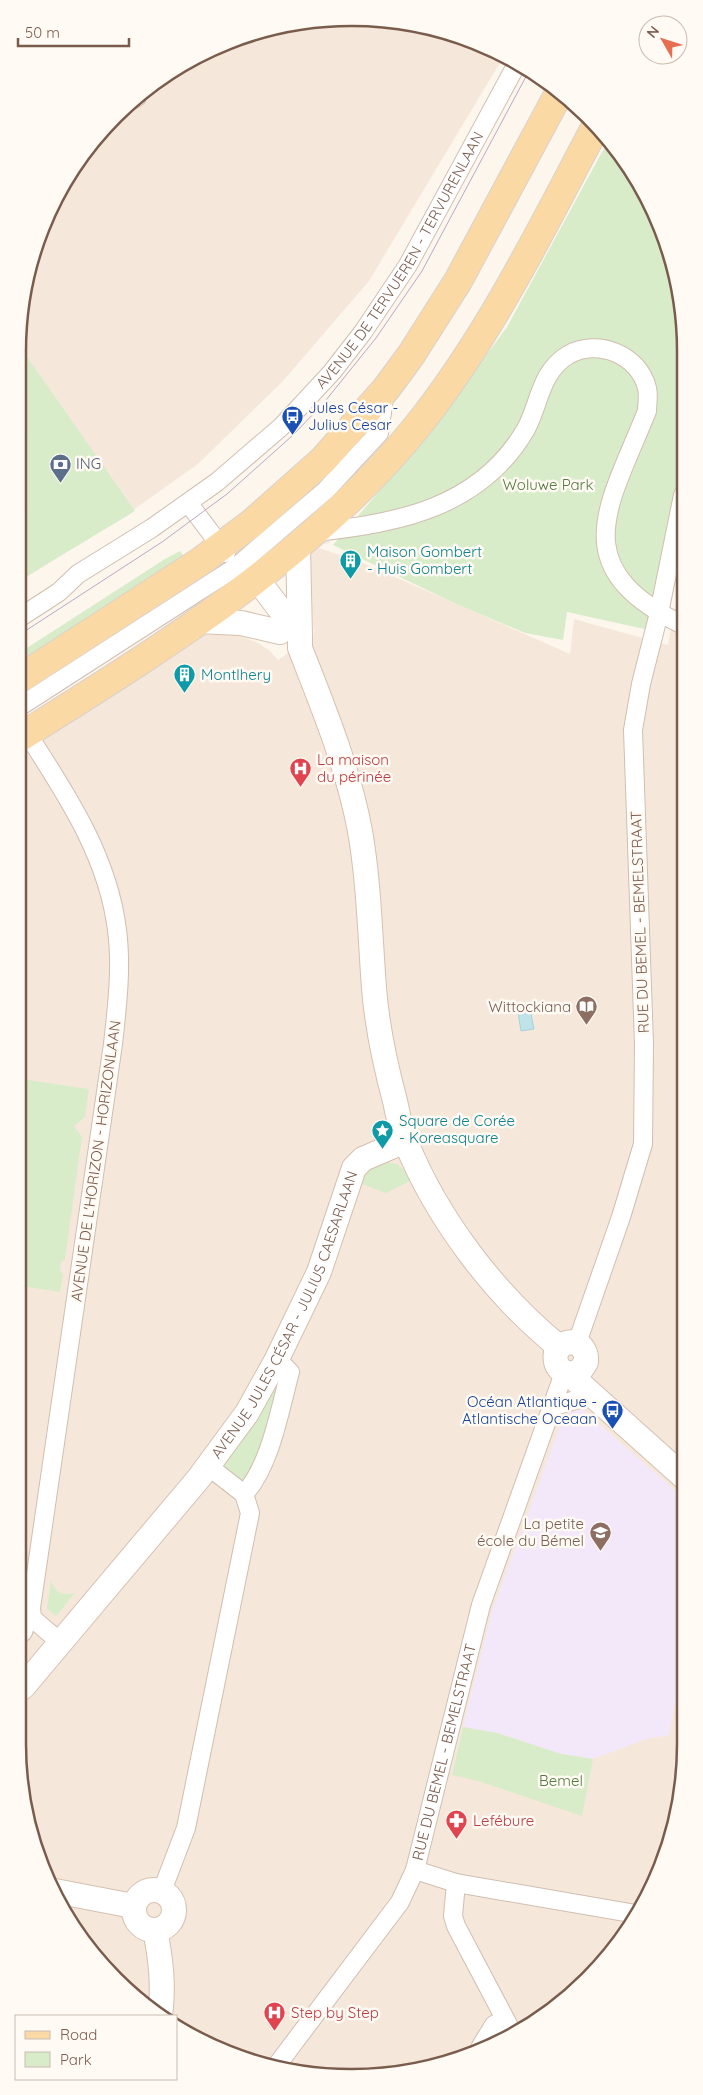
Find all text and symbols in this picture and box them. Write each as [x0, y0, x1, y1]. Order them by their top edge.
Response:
scale bar [18, 15, 129, 47]
north arrow [638, 15, 688, 65]
text: N [643, 22, 663, 41]
text: 50 m [25, 23, 60, 42]
street label: AVENUE DE TERVUEREN - TERVURENLAAN [311, 128, 487, 392]
place label: Jules César - Julius Cesar [308, 398, 398, 434]
bus stop icon: Jules César - Julius Cesar [280, 405, 304, 436]
bank icon: ING [48, 452, 72, 483]
place label: ING [76, 454, 101, 473]
park label: Woluwe Park [503, 475, 593, 494]
place label: Maison Gombert - Huis Gombert [367, 542, 482, 578]
building icon: Maison Gombert - Huis Gombert [339, 549, 363, 580]
building icon: Montlhery [173, 663, 197, 694]
place label: Montlhery [201, 665, 271, 684]
place label: La maison du périnée [317, 750, 391, 786]
hospital icon: La maison du périnée [289, 757, 313, 788]
street label: RUE DU BEMEL - BEMELSTRAAT [626, 810, 653, 1034]
library icon: Wittockiana [575, 995, 599, 1026]
place label: Wittockiana [488, 997, 571, 1016]
street label: AVENUE DE L'HORIZON - HORIZONLAAN [66, 1019, 125, 1303]
place label: Square de Corée - Koreasquare [399, 1111, 515, 1147]
place icon: Square de Corée - Koreasquare [371, 1118, 395, 1149]
street label: AVENUE JULES CÉSAR - JULIUS CAESARLAAN [207, 1168, 361, 1462]
place label: Océan Atlantique - Atlantische Oceaan [462, 1392, 597, 1428]
bus stop icon: Océan Atlantique - Atlantische Oceaan [601, 1399, 625, 1430]
place label: La petite école du Bémel [477, 1514, 584, 1550]
school or university icon: La petite école du Bémel [588, 1521, 612, 1552]
street label: RUE DU BEMEL - BEMELSTRAAT [408, 1642, 480, 1862]
park label: Bemel [539, 1771, 583, 1790]
pharmacy icon: Lefébure [445, 1809, 469, 1840]
place label: Lefébure [473, 1811, 534, 1830]
hospital icon: Step by Step [263, 2001, 287, 2032]
place label: Step by Step [291, 2003, 379, 2022]
legend [15, 2015, 178, 2080]
text: Road [60, 2025, 97, 2044]
text: Park [60, 2050, 92, 2069]

